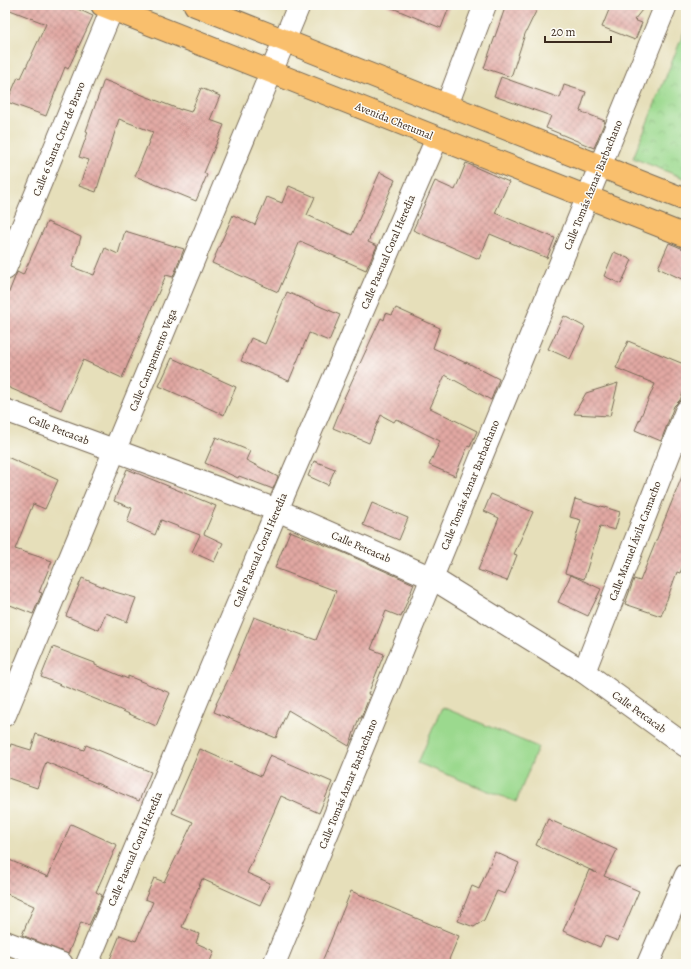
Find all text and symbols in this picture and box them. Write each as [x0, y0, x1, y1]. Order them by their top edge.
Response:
scale bar [545, 18, 611, 44]
text: 20 m [551, 24, 575, 40]
street label: Calle 6 Santa Cruz de Bravo [29, 79, 89, 198]
street label: Avenida Chetumal [352, 98, 435, 144]
street label: Calle Tomás Aznar Barbachano [560, 117, 626, 252]
street label: Calle Pascual Coral Heredia [357, 192, 419, 311]
street label: Calle Campamento Vega [126, 306, 181, 413]
street label: Calle Petcacab [27, 412, 92, 449]
street label: Calle Tomás Aznar Barbachano [437, 417, 503, 552]
street label: Calle Manuel Ávila Camacho [605, 479, 665, 603]
street label: Calle Pascual Coral Heredia [229, 490, 291, 609]
street label: Calle Petcacab [329, 528, 394, 566]
street label: Calle Petcacab [609, 687, 669, 737]
street label: Calle Tomás Aznar Barbachano [315, 716, 381, 851]
street label: Calle Pascual Coral Heredia [104, 789, 166, 908]

